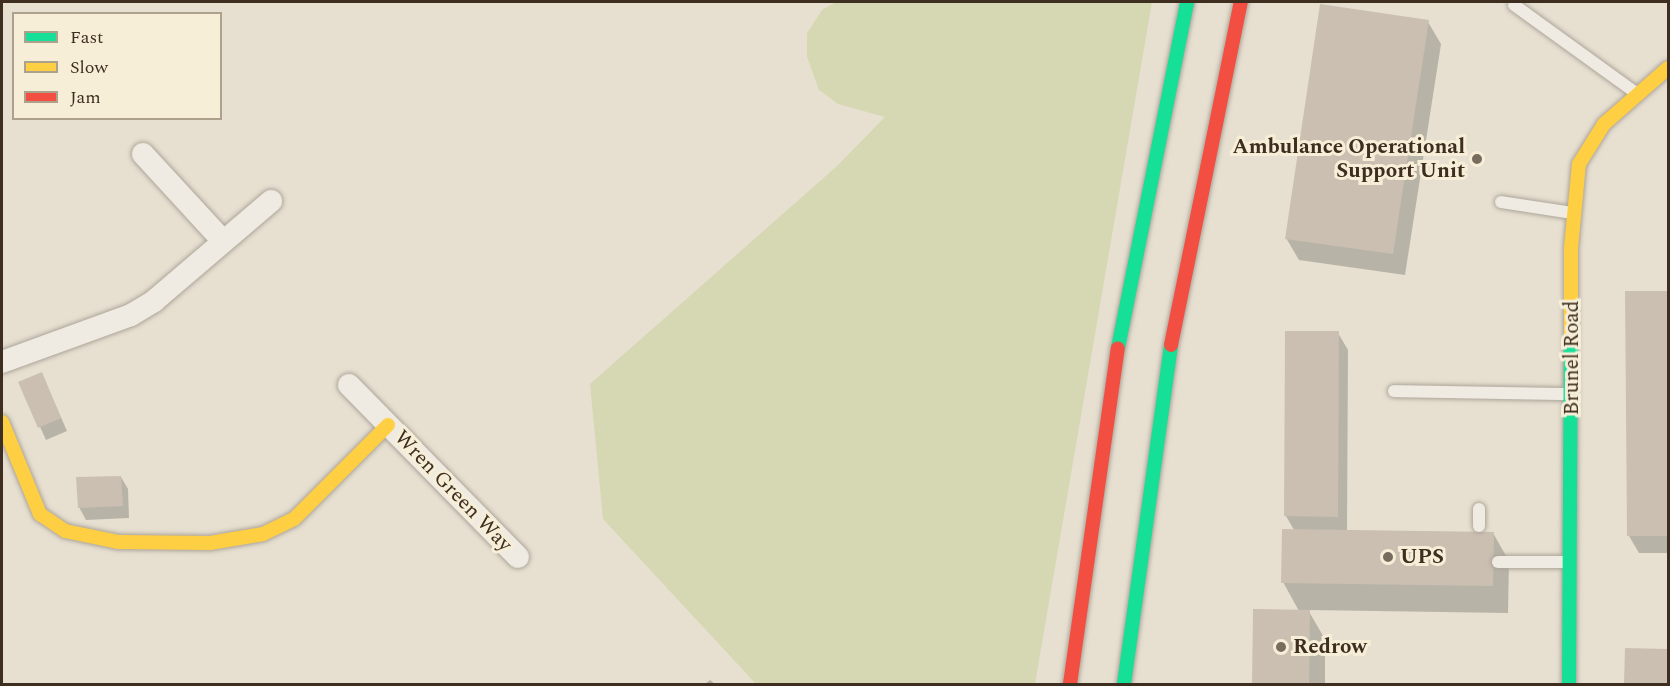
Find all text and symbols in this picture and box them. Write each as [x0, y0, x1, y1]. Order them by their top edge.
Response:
legend [12, 12, 222, 120]
text: Fast [70, 24, 103, 51]
text: Slow [70, 54, 108, 81]
text: Jam [70, 84, 101, 111]
place label: Ambulance Operational Support Unit [1232, 134, 1465, 184]
marker: Ambulance Operational Support Unit [1470, 152, 1484, 166]
street label: Brunel Road [1559, 300, 1585, 416]
street label: Wren Green Way [389, 425, 517, 557]
place label: UPS [1400, 544, 1444, 570]
marker: UPS [1381, 550, 1395, 564]
place label: Redrow [1293, 634, 1367, 660]
marker: Redrow [1274, 640, 1288, 654]

